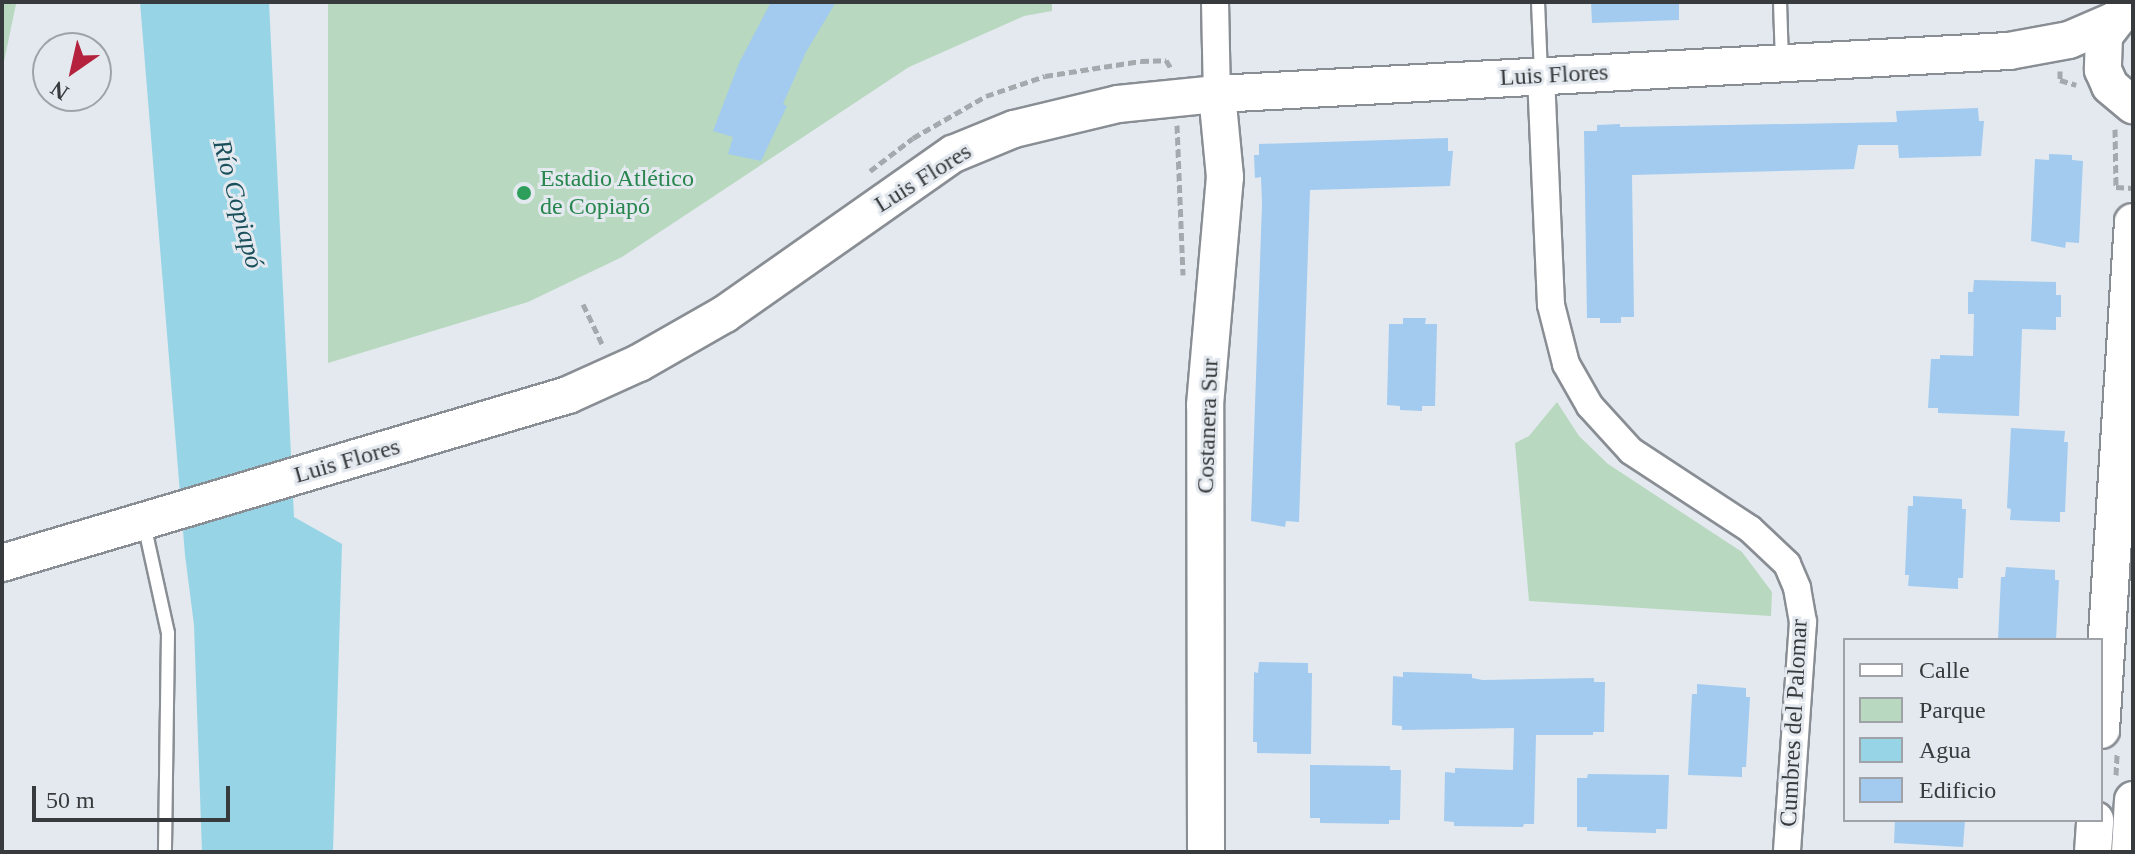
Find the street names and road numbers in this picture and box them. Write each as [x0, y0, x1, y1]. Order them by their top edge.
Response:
street label: Luis Flores [1499, 58, 1609, 92]
street label: Luis Flores [869, 137, 977, 219]
street label: Costanera Sur [1191, 358, 1225, 494]
street label: Luis Flores [291, 432, 403, 490]
street label: Cumbres del Palomar [1774, 618, 1814, 828]

